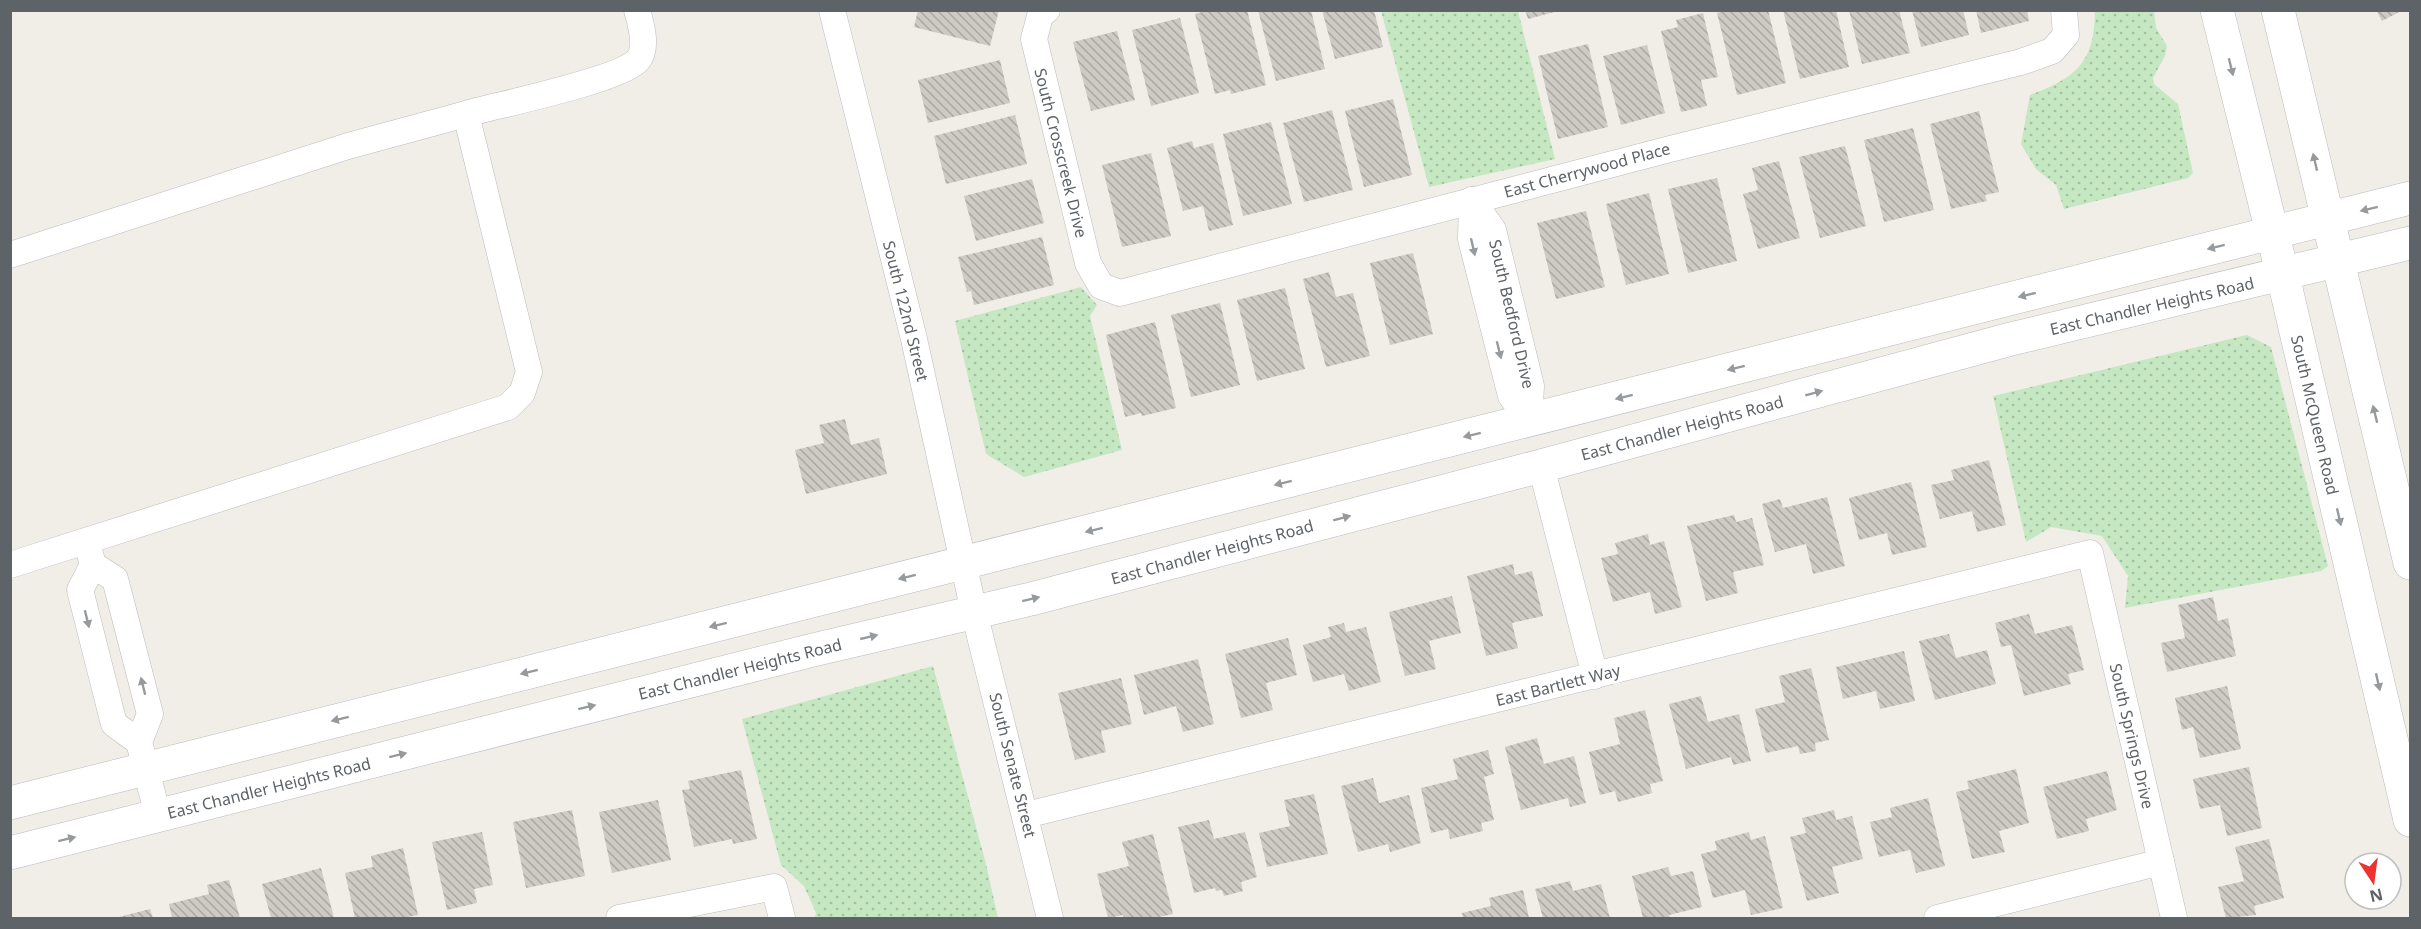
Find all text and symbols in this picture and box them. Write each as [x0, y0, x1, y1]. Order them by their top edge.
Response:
one-way arrow [2226, 58, 2236, 76]
street label: South Crosscreek Drive [1029, 66, 1093, 240]
street label: East Cherrywood Place [1501, 137, 1673, 203]
one-way arrow [2309, 153, 2319, 171]
one-way arrow [2360, 204, 2378, 214]
street label: South Bedford Drive [1484, 237, 1540, 391]
street label: South 122nd Street [878, 238, 934, 384]
one-way arrow [1469, 238, 1479, 257]
one-way arrow [2206, 242, 2225, 252]
street label: East Chandler Heights Road [2048, 272, 2256, 340]
one-way arrow [2017, 290, 2036, 300]
street label: South McQueen Road [2286, 333, 2344, 497]
one-way arrow [1495, 341, 1505, 359]
one-way arrow [1727, 364, 1745, 374]
one-way arrow [1805, 387, 1823, 397]
street label: East Chandler Heights Road [1578, 390, 1786, 466]
one-way arrow [1615, 392, 1633, 402]
one-way arrow [2370, 405, 2380, 423]
one-way arrow [1463, 430, 1481, 440]
one-way arrow [1274, 478, 1292, 488]
one-way arrow [2335, 507, 2345, 526]
one-way arrow [1332, 513, 1351, 523]
street label: East Chandler Heights Road [1108, 514, 1316, 590]
one-way arrow [1085, 526, 1103, 536]
one-way arrow [898, 573, 916, 583]
one-way arrow [1022, 593, 1040, 603]
one-way arrow [83, 610, 92, 628]
one-way arrow [709, 620, 727, 630]
one-way arrow [860, 631, 879, 641]
street label: East Chandler Heights Road [636, 633, 844, 705]
street label: East Bartlett Way [1493, 659, 1623, 711]
street label: South Springs Drive [2105, 661, 2159, 811]
one-way arrow [520, 668, 538, 678]
one-way arrow [2374, 673, 2384, 692]
one-way arrow [138, 677, 148, 695]
street label: South Senate Street [984, 690, 1042, 840]
one-way arrow [578, 702, 596, 712]
one-way arrow [330, 715, 349, 725]
one-way arrow [389, 750, 407, 760]
street label: East Chandler Heights Road [165, 752, 373, 824]
one-way arrow [58, 833, 76, 843]
north arrow [2343, 851, 2403, 911]
text: N [2368, 883, 2385, 908]

